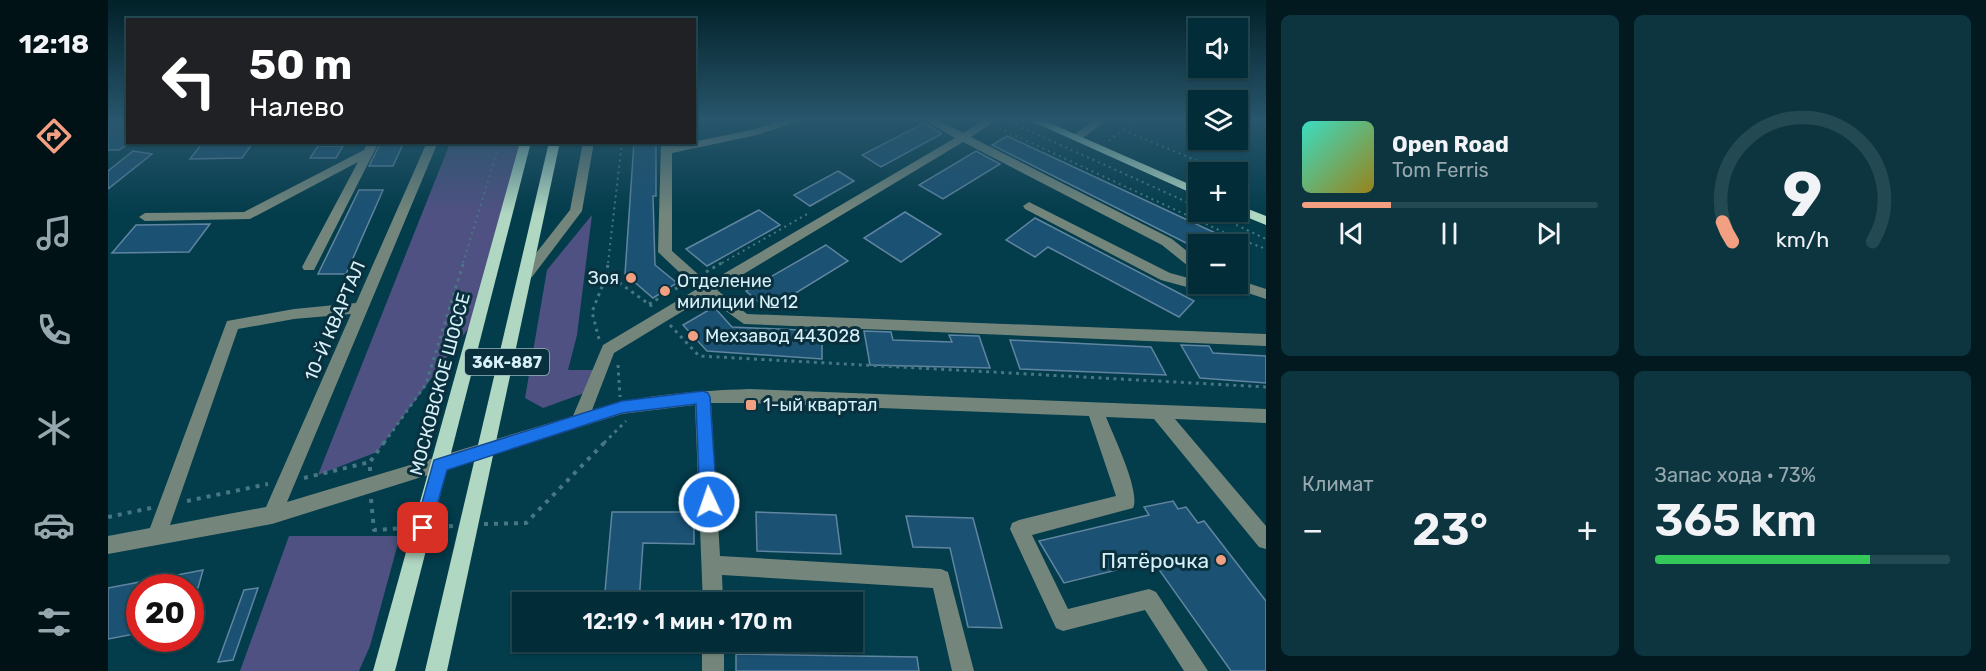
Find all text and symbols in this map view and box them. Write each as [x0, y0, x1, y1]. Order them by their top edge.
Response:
map controls [1188, 18, 1248, 294]
button: sound [1188, 18, 1248, 78]
text: 12:18 [19, 28, 89, 60]
text: 50 m [249, 40, 352, 90]
icon: left [150, 42, 228, 120]
button: layers [1188, 90, 1248, 150]
text: Налево [249, 91, 345, 123]
icon: directions [33, 115, 75, 157]
text: Open Road [1392, 131, 1509, 158]
text: Tom Ferris [1392, 158, 1489, 182]
text: 9 [1782, 159, 1822, 233]
button: + [1188, 162, 1248, 222]
icon: music [33, 212, 75, 254]
icon: previous [1335, 217, 1368, 250]
icon: pause [1433, 217, 1466, 250]
icon: next [1532, 217, 1565, 250]
text: km/h [1775, 228, 1829, 253]
button: − [1188, 234, 1248, 294]
street label: 10-Й КВАРТАЛ [300, 258, 370, 384]
place label: Зоя [588, 267, 619, 289]
place label: Отделение милиции №12 [677, 270, 798, 313]
marker: Зоя [624, 271, 638, 285]
marker: Отделение милиции №12 [658, 284, 672, 298]
street label: МОСКОВСКОЕ ШОССЕ [405, 290, 475, 478]
icon: phone [33, 309, 75, 351]
place label: Мехзавод 443028 [705, 325, 860, 347]
marker: Мехзавод 443028 [686, 329, 700, 343]
road number: 36К-887 [465, 349, 549, 375]
place label: 1-ый квартал [763, 394, 878, 416]
marker: 1-ый квартал [744, 398, 758, 412]
icon: climate [33, 407, 75, 449]
text: Запас хода · 73% [1655, 463, 1816, 487]
position arrow [677, 470, 741, 534]
text: Климат [1302, 472, 1374, 496]
text: 365 km [1655, 494, 1817, 547]
pin [397, 502, 448, 553]
text: 23° [1412, 503, 1488, 556]
icon: car [33, 504, 75, 546]
text: − [1302, 510, 1323, 549]
text: + [1577, 510, 1597, 549]
icon: arrive [406, 511, 439, 544]
place label: Пятёрочка [1101, 548, 1209, 573]
marker: Пятёрочка [1214, 553, 1228, 567]
speed limit sign: 20 [126, 574, 204, 652]
icon: filters [33, 601, 75, 643]
text: 12:19 · 1 мин · 170 m [582, 608, 793, 635]

